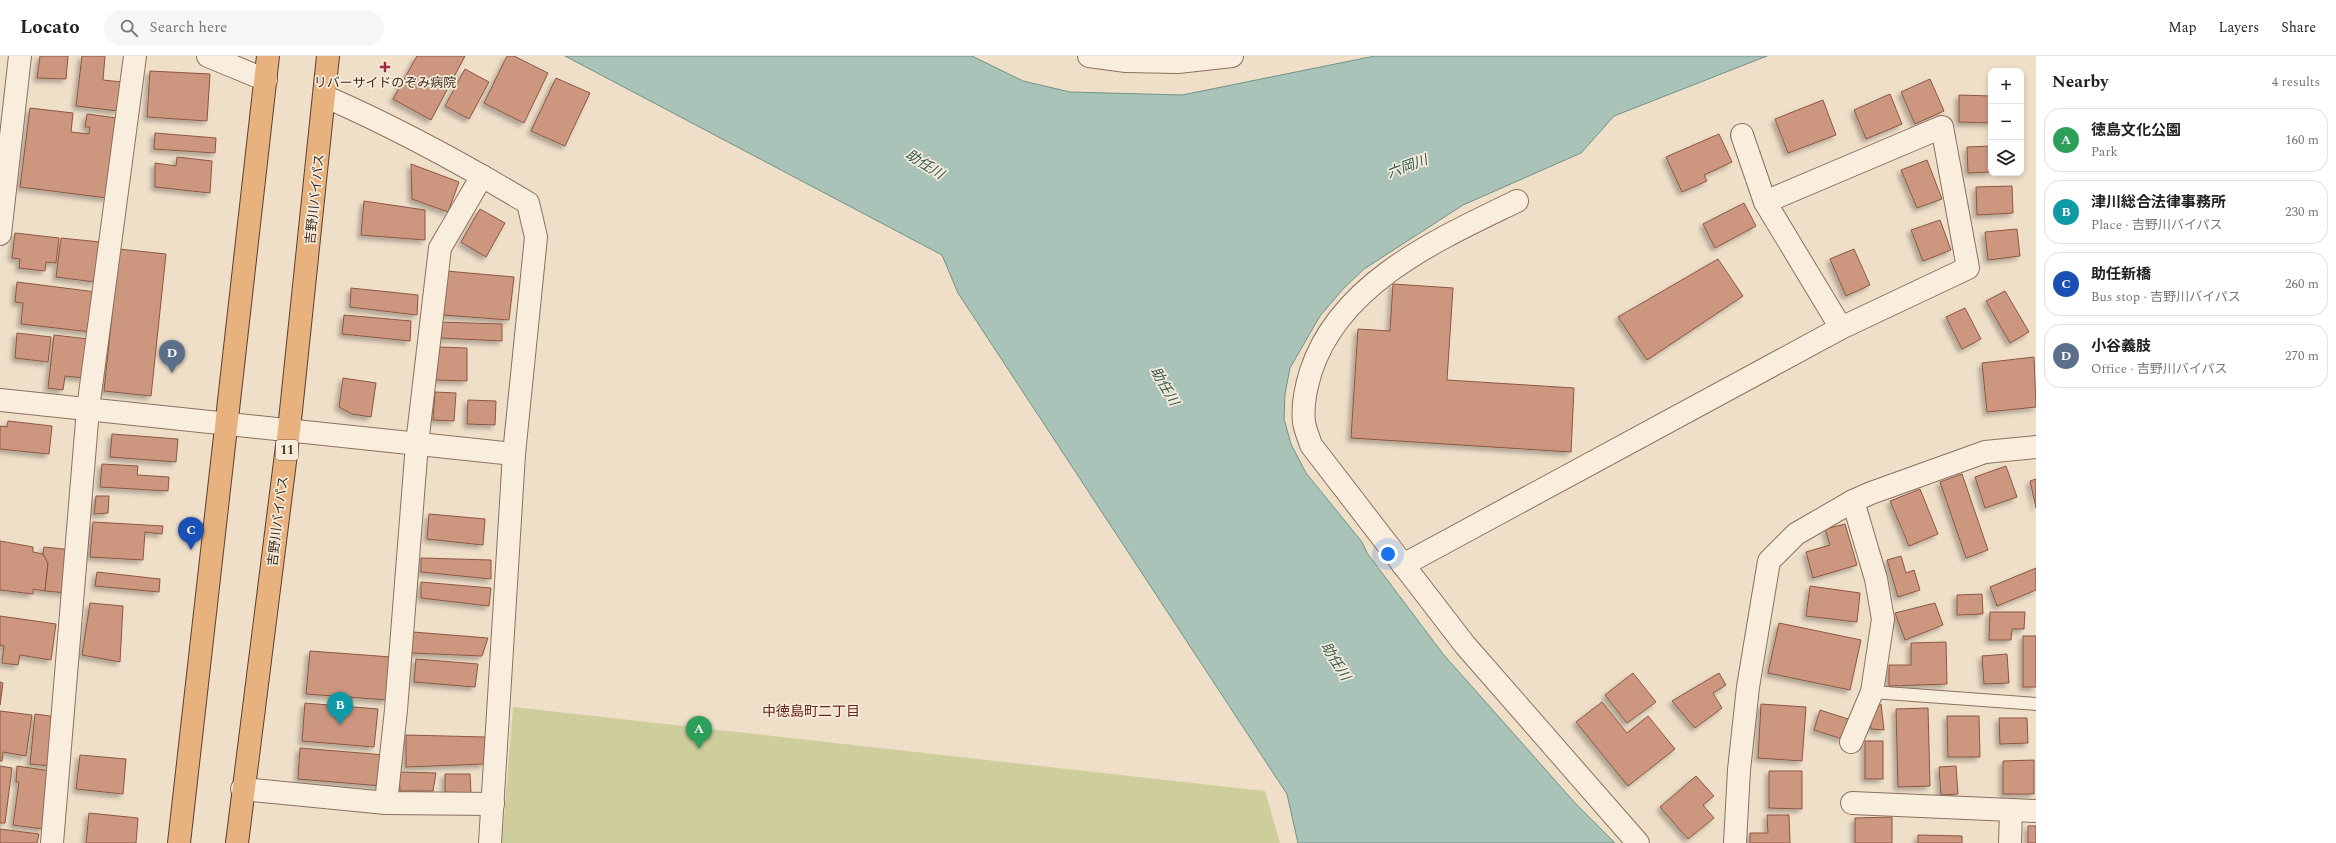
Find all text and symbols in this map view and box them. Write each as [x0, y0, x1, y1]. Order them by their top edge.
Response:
search box [104, 10, 384, 46]
text: Locato [20, 13, 80, 42]
text: Search here [150, 16, 227, 39]
icon: search [118, 17, 140, 39]
text: Map [2168, 17, 2197, 38]
text: Layers [2219, 17, 2259, 38]
text: Share [2281, 17, 2316, 38]
marker: リバーサイドのぞみ病院 [379, 61, 391, 73]
map controls [1988, 68, 2024, 176]
button: + [1988, 68, 2024, 104]
text: Nearby [2052, 69, 2108, 95]
text: 4 results [2272, 72, 2320, 92]
place label: リバーサイドのぞみ病院 [314, 73, 456, 93]
button: − [1988, 104, 2024, 140]
text: 徳島文化公園 [2091, 119, 2181, 142]
text: A [2061, 130, 2071, 150]
text: 160 m [2285, 130, 2319, 150]
button: layers [1988, 140, 2024, 176]
text: Park [2091, 142, 2118, 162]
water label: 助任川 [901, 144, 950, 186]
water label: 六岡川 [1384, 149, 1432, 184]
street label: 吉野川バイパス [300, 153, 330, 245]
text: 津川総合法律事務所 [2091, 191, 2226, 214]
text: B [2061, 202, 2071, 222]
text: 230 m [2285, 202, 2319, 222]
text: Place · 吉野川バイパス [2091, 215, 2222, 235]
text: 助任新橋 [2091, 263, 2151, 286]
text: C [2061, 274, 2071, 294]
text: 260 m [2285, 274, 2319, 294]
text: Bus stop · 吉野川バイパス [2091, 287, 2241, 307]
text: 小谷義肢 [2091, 335, 2151, 358]
pin: D [159, 340, 185, 373]
text: D [2061, 346, 2071, 366]
text: 270 m [2285, 346, 2319, 366]
text: Office · 吉野川バイパス [2091, 359, 2228, 379]
water label: 助任川 [1145, 363, 1185, 411]
road number: 11 [276, 440, 298, 460]
street label: 吉野川バイパス [263, 475, 293, 567]
pin: C [178, 517, 204, 550]
your location [1378, 544, 1398, 564]
water label: 助任川 [1316, 638, 1357, 686]
pin: B [327, 692, 353, 725]
district label: 中徳島町二丁目 [762, 701, 860, 722]
pin: A [686, 716, 712, 749]

